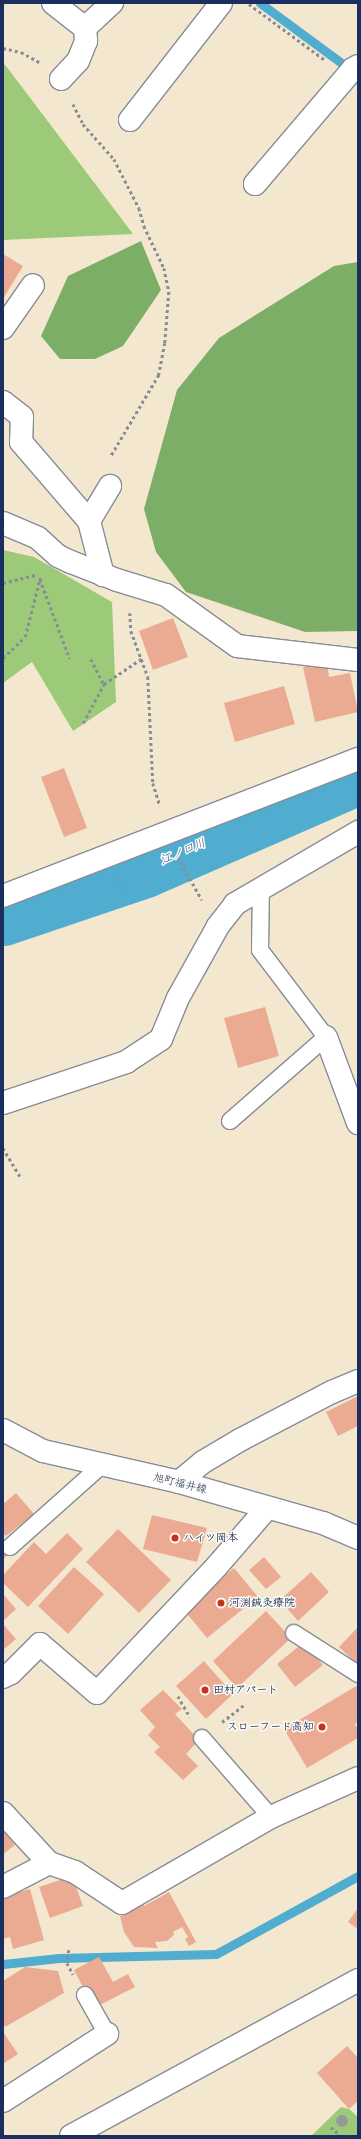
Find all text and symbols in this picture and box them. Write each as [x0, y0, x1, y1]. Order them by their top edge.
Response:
water label: 江ノ口川 [158, 836, 208, 868]
street label: 旭町福井線 [152, 1471, 208, 1497]
place label: ハイツ岡本 [183, 1531, 238, 1545]
marker: ハイツ岡本 [170, 1533, 180, 1543]
place label: 河渕鍼灸療院 [229, 1596, 295, 1610]
marker: 河渕鍼灸療院 [216, 1598, 226, 1608]
place label: 田村アパート [213, 1683, 279, 1697]
marker: 田村アパート [200, 1685, 210, 1695]
place label: スローフード高知 [226, 1720, 314, 1734]
marker: スローフード高知 [317, 1722, 327, 1732]

